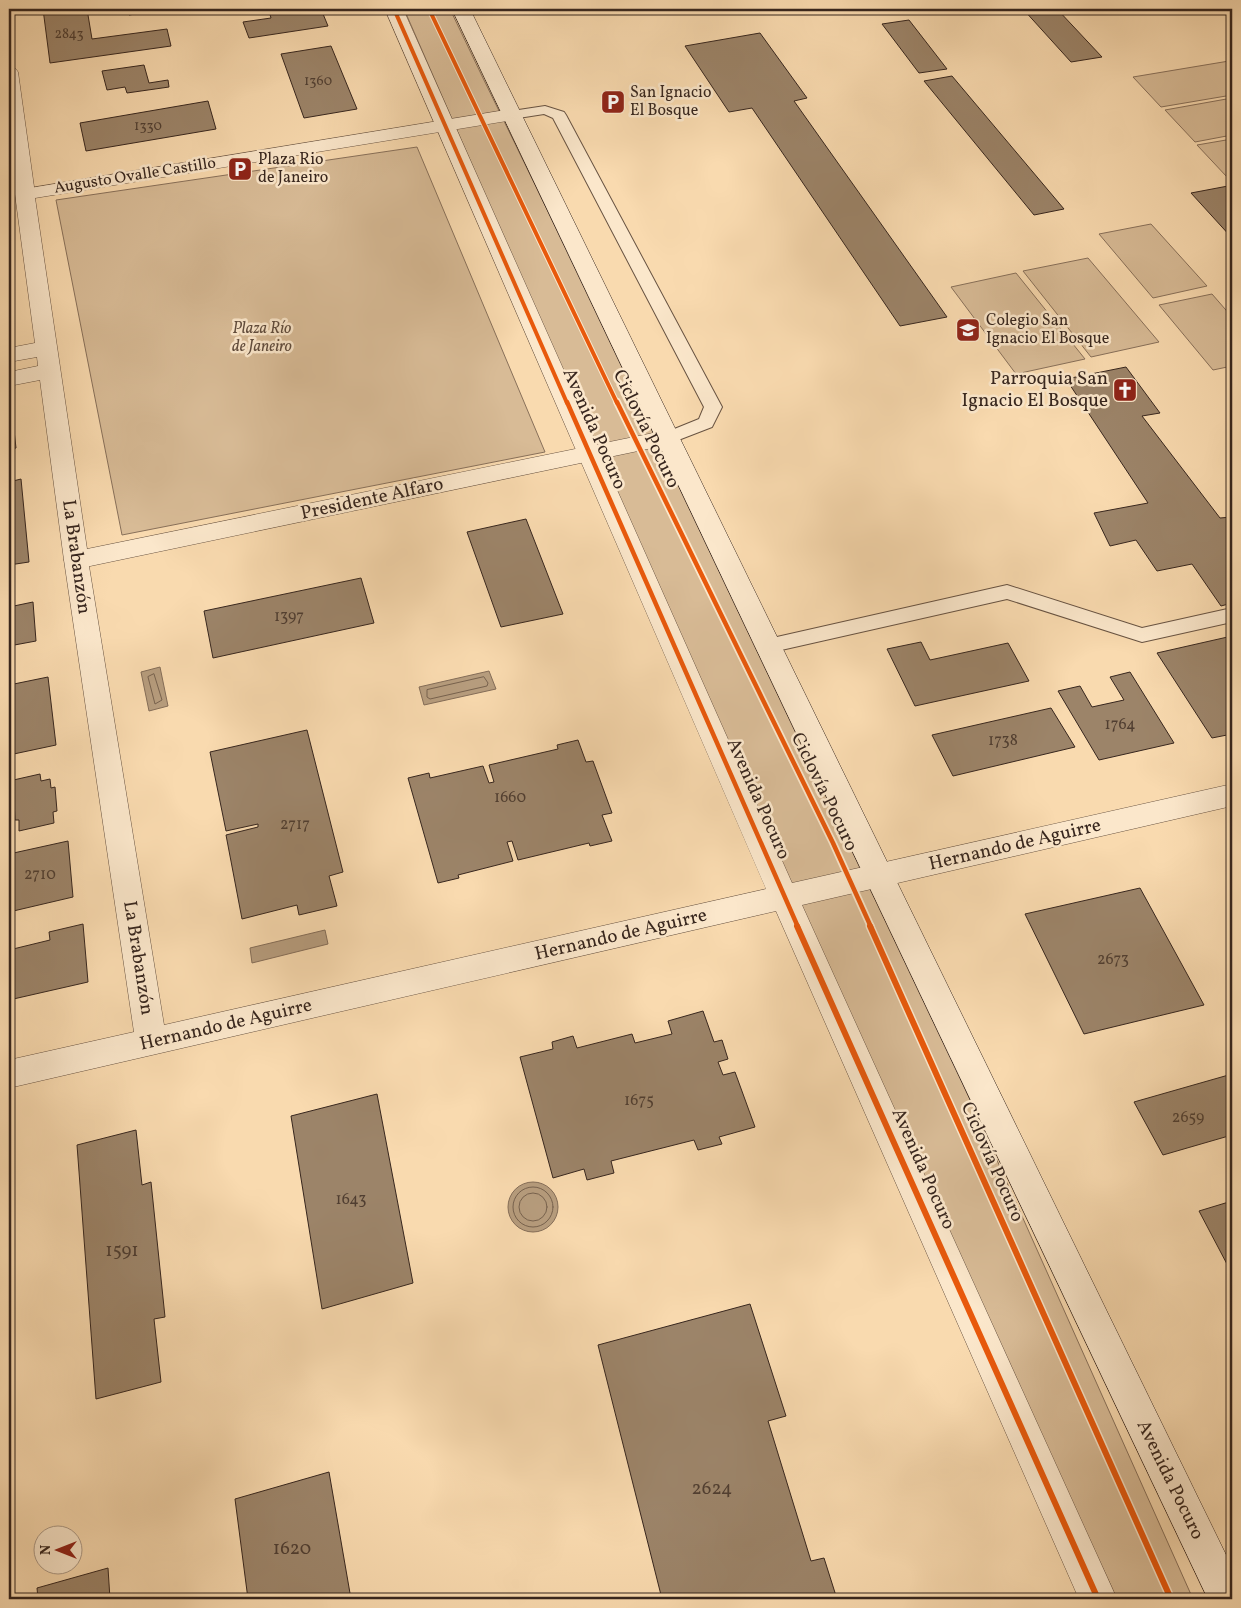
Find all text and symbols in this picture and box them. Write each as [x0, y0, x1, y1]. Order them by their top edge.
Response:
house number: 2843 [54, 25, 84, 44]
house number: 1360 [304, 72, 332, 91]
place label: San Ignacio El Bosque [630, 82, 711, 122]
parking icon: San Ignacio El Bosque [600, 89, 626, 115]
house number: 1330 [134, 117, 162, 136]
place label: Plaza Rio de Janeiro [258, 149, 328, 189]
street label: Augusto Ovalle Castillo [53, 152, 217, 200]
parking icon: Plaza Rio de Janeiro [227, 156, 253, 182]
place label: Colegio San Ignacio El Bosque [986, 310, 1109, 350]
school or university icon: Colegio San Ignacio El Bosque [955, 317, 981, 343]
park label: Plaza Río de Janeiro [232, 318, 293, 358]
street label: Avenida Pocuro [556, 364, 632, 494]
street label: Ciclovía Pocuro [606, 365, 686, 493]
place label: Parroquia San Ignacio El Bosque [962, 366, 1108, 414]
church icon: Parroquia San Ignacio El Bosque [1112, 377, 1138, 403]
street label: Presidente Alfaro [298, 471, 446, 527]
street label: La Brabanzón [55, 498, 97, 616]
house number: 1397 [274, 606, 304, 628]
house number: 1764 [1104, 714, 1136, 736]
street label: Ciclovía Pocuro [784, 728, 864, 856]
house number: 1738 [988, 730, 1018, 752]
street label: Avenida Pocuro [720, 734, 796, 864]
house number: 1660 [494, 787, 526, 809]
street label: Hernando de Aguirre [926, 813, 1104, 877]
house number: 2717 [280, 814, 310, 836]
house number: 2710 [24, 864, 56, 886]
street label: La Brabanzón [116, 899, 160, 1017]
street label: Hernando de Aguirre [532, 903, 710, 967]
house number: 2673 [1097, 949, 1129, 971]
street label: Hernando de Aguirre [137, 993, 315, 1057]
house number: 1675 [624, 1090, 654, 1112]
street label: Ciclovía Pocuro [954, 1098, 1030, 1226]
street label: Avenida Pocuro [885, 1104, 961, 1234]
house number: 2659 [1172, 1107, 1204, 1129]
house number: 1643 [336, 1189, 366, 1211]
house number: 1591 [105, 1238, 139, 1264]
street label: Avenida Pocuro [1130, 1416, 1210, 1544]
house number: 2624 [692, 1476, 732, 1502]
north arrow [32, 1526, 82, 1576]
house number: 1620 [273, 1536, 311, 1562]
text: N [37, 1545, 56, 1555]

